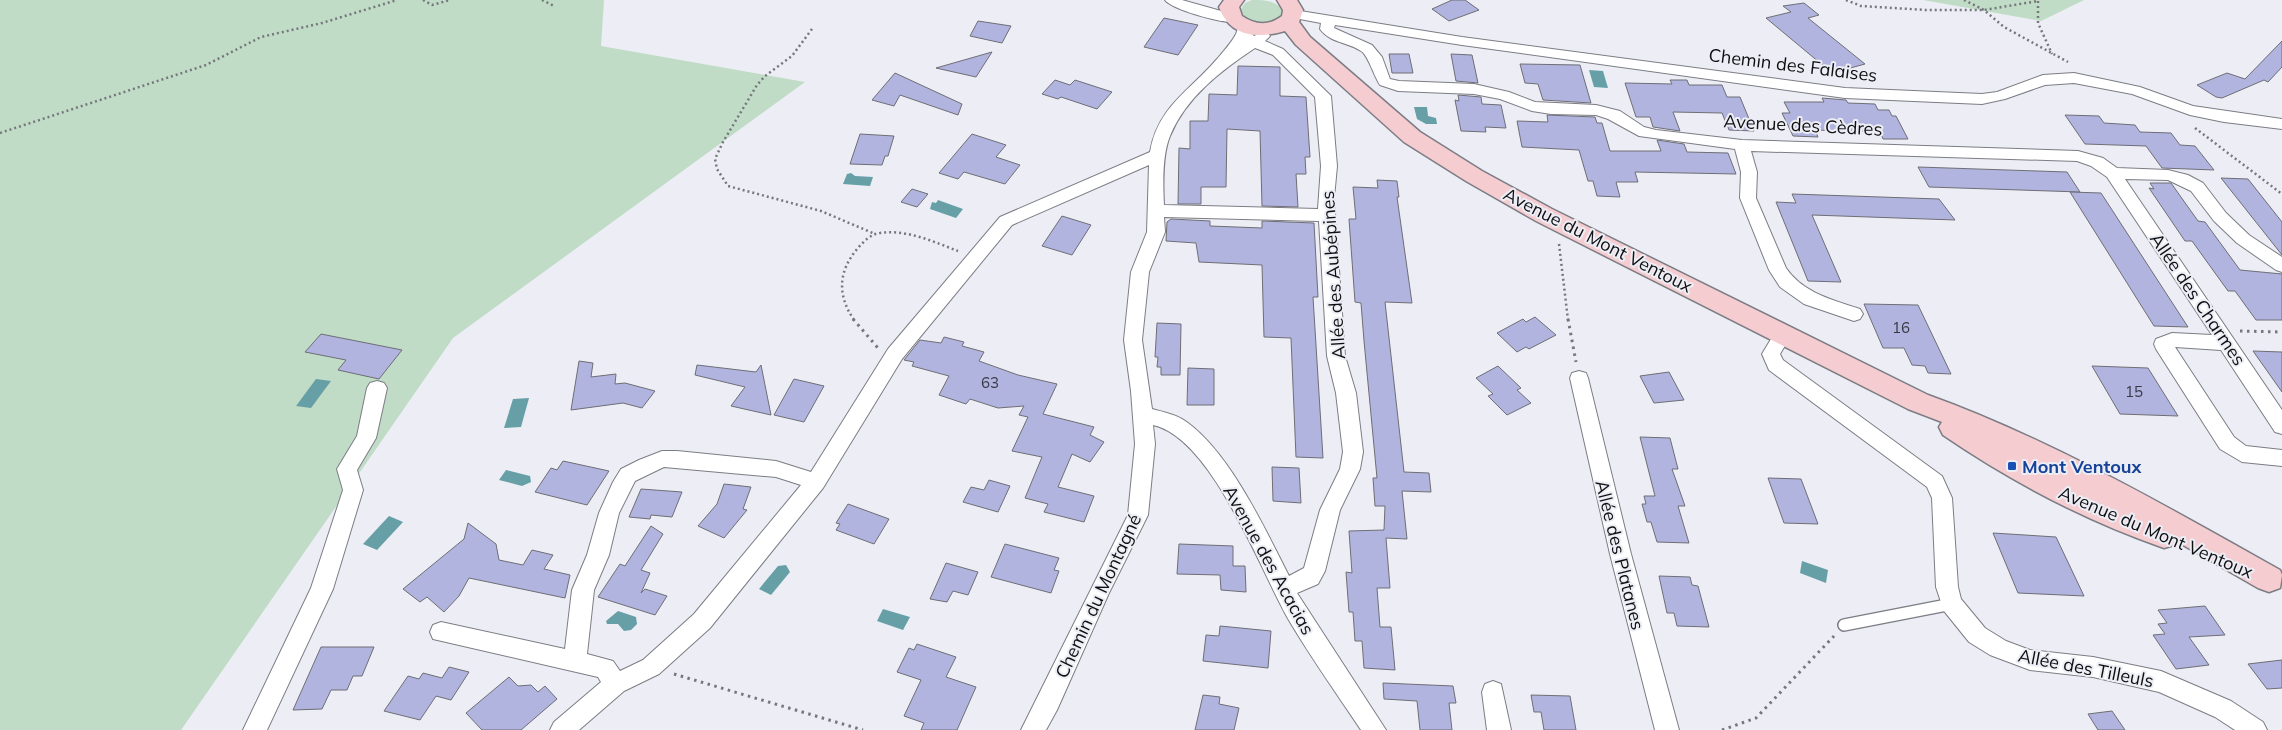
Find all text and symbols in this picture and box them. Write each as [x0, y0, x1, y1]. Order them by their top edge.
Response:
street label: Chemin des Falaises [1707, 43, 1879, 87]
street label: Avenue des Cèdres [1723, 109, 1883, 141]
street label: Avenue du Mont Ventoux [1500, 182, 1697, 298]
street label: Allée des Aubépines [1316, 190, 1350, 360]
street label: Allée des Charmes [2145, 228, 2251, 370]
house number: 16 [1892, 318, 1910, 337]
house number: 63 [981, 373, 999, 392]
house number: 15 [2125, 382, 2143, 401]
place label: Mont Ventoux [2022, 455, 2143, 478]
marker: Mont Ventoux [2006, 460, 2018, 472]
street label: Allée des Platanes [1590, 478, 1650, 632]
street label: Avenue des Acacias [1218, 481, 1320, 639]
street label: Avenue du Mont Ventoux [2055, 481, 2257, 584]
street label: Chemin du Montagné [1050, 510, 1146, 682]
street label: Allée des Tilleuls [2016, 644, 2156, 692]

